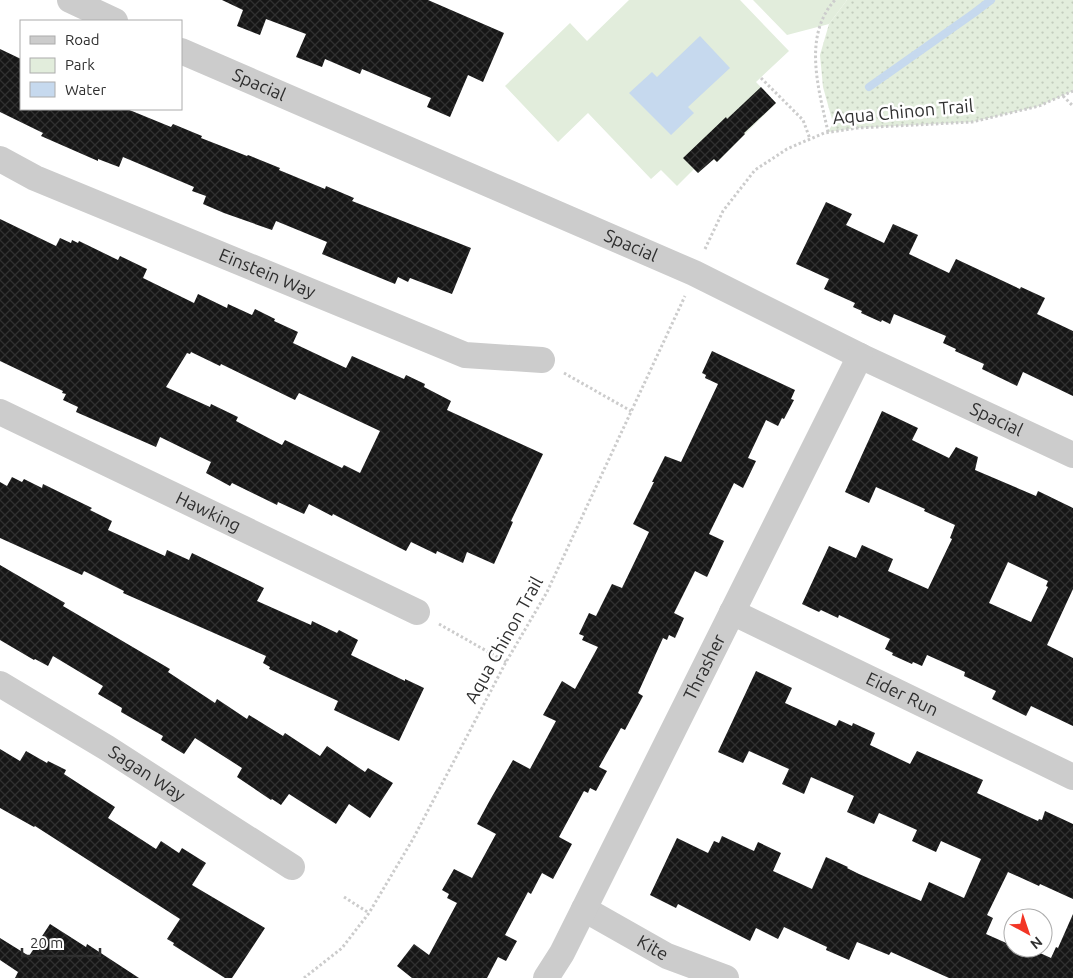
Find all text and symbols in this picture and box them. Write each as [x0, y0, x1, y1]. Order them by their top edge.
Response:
legend [20, 20, 182, 110]
text: Road [65, 31, 100, 48]
text: Park [65, 56, 95, 73]
street label: Spacial [230, 64, 289, 104]
text: Water [65, 81, 106, 98]
street label: Aqua Chinon Trail [832, 95, 974, 127]
street label: Spacial [601, 224, 661, 265]
street label: Einstein Way [216, 244, 319, 302]
street label: Spacial [967, 398, 1027, 439]
street label: Hawking [173, 487, 245, 535]
street label: Aqua Chinon Trail [460, 573, 546, 706]
street label: Thrasher [679, 630, 729, 703]
street label: Eider Run [863, 668, 942, 719]
street label: Sagan Way [105, 741, 190, 805]
north arrow [1003, 908, 1053, 958]
scale bar [22, 926, 100, 958]
street label: Kite [634, 930, 672, 964]
text: N [1027, 933, 1046, 952]
text: 20 m [30, 934, 63, 951]

